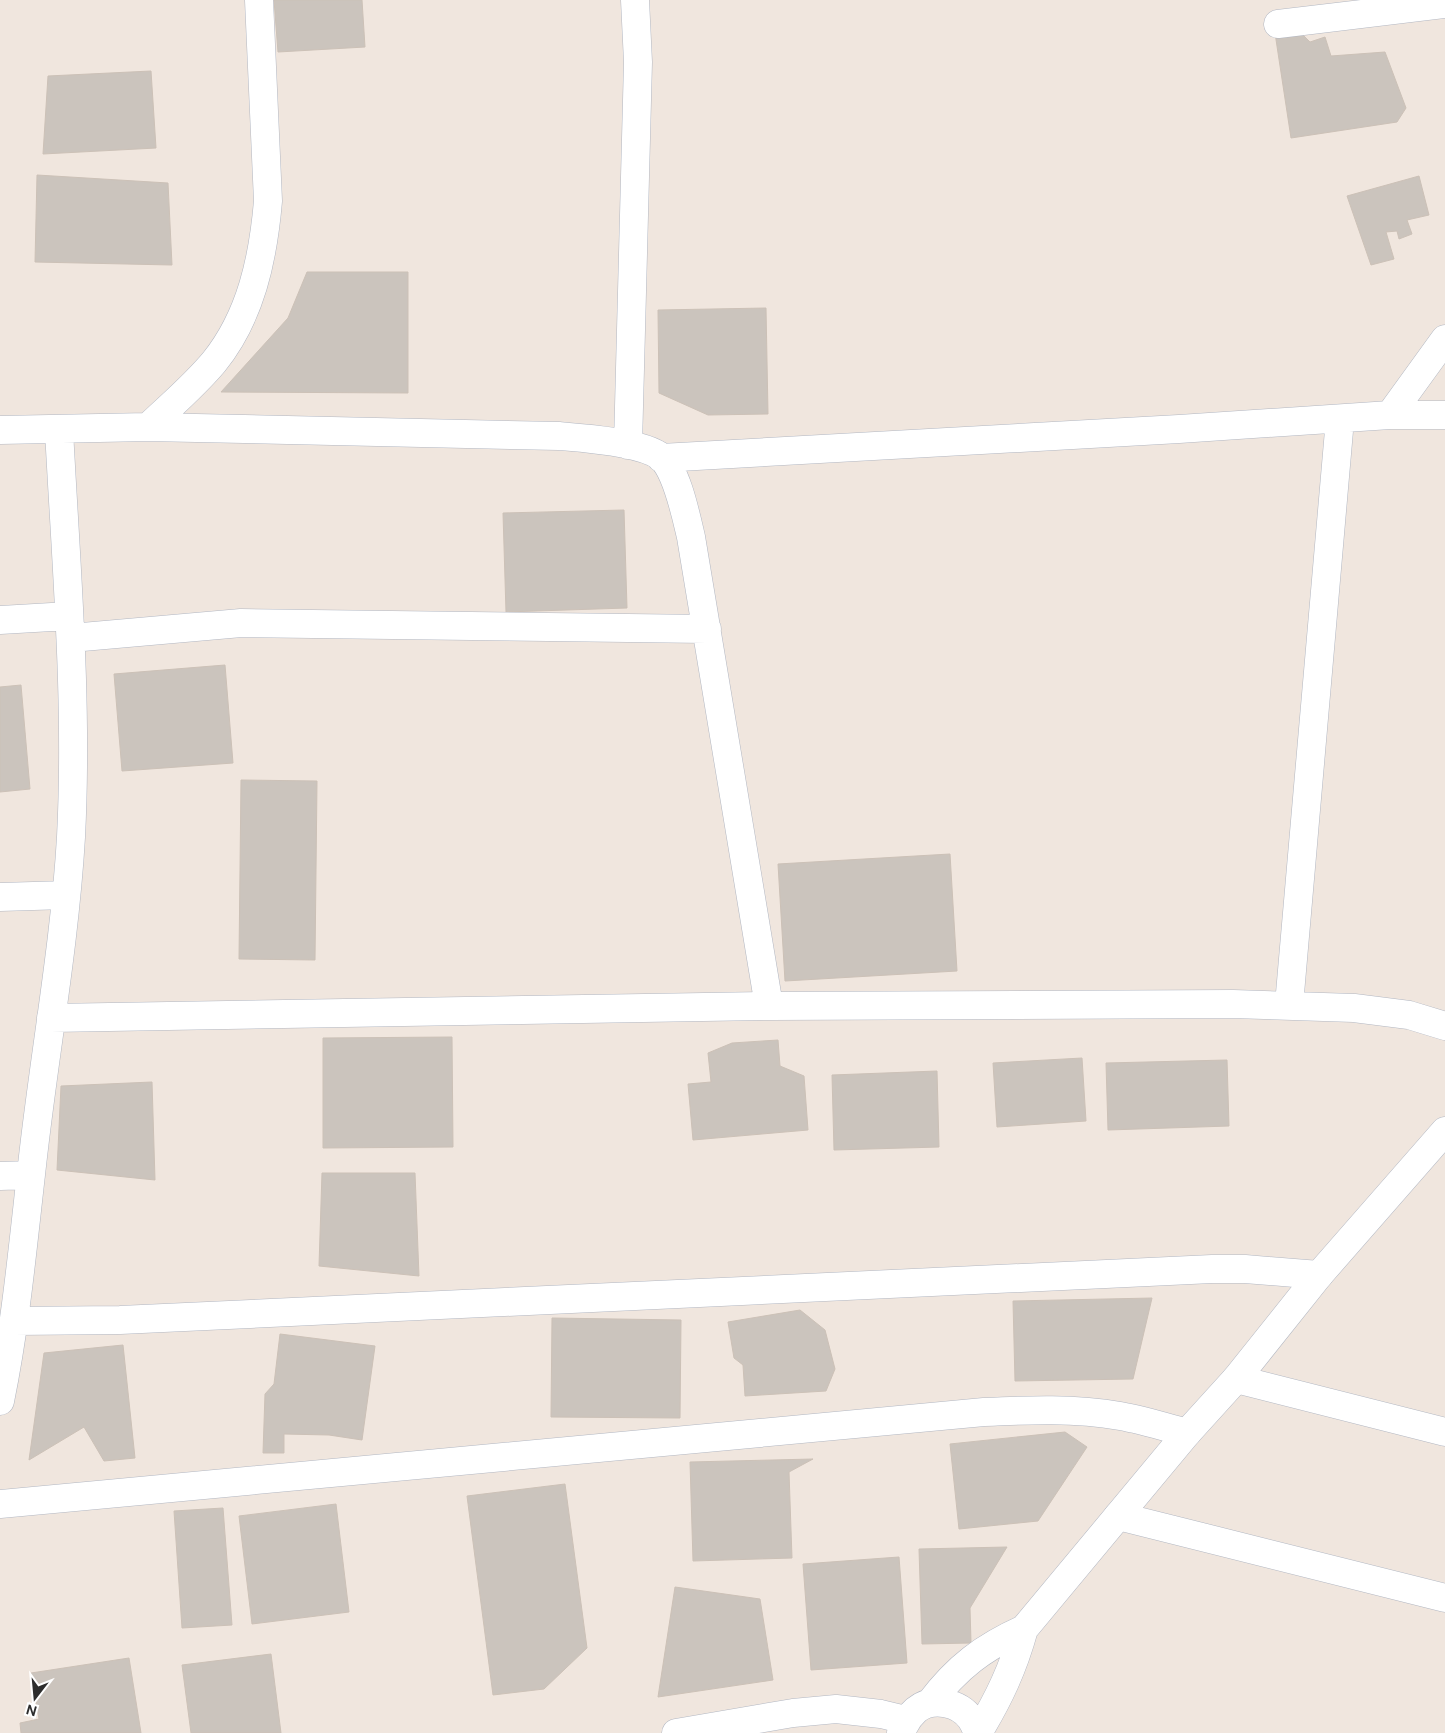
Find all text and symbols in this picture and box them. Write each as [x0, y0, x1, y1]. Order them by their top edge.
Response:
north arrow [10, 1673, 60, 1723]
text: N [24, 1700, 39, 1721]

